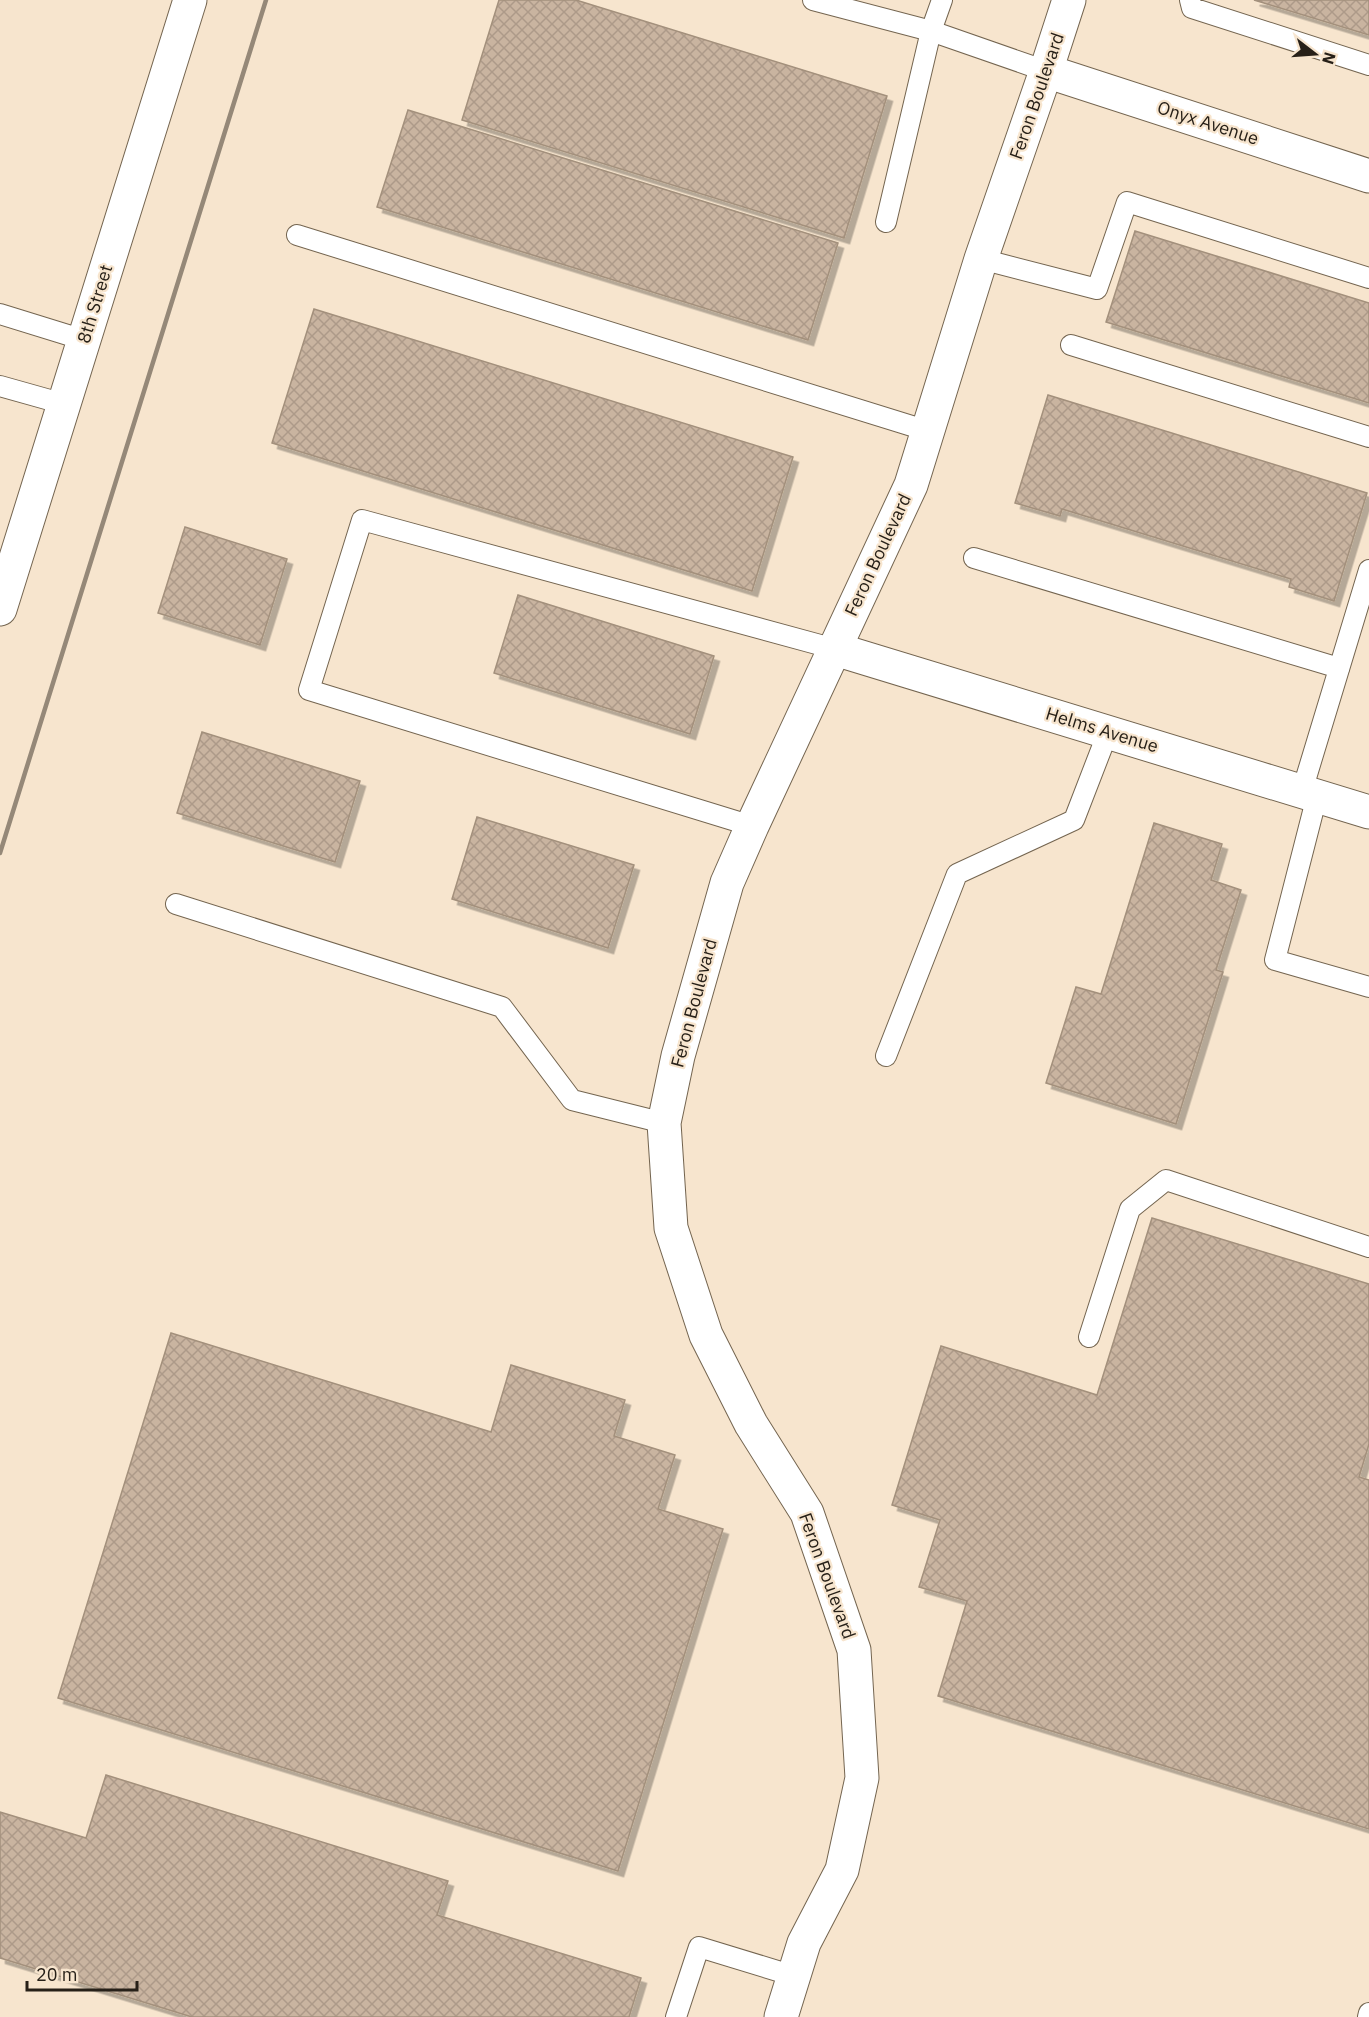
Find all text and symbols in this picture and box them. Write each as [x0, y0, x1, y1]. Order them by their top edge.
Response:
north arrow [1285, 24, 1345, 84]
street label: Feron Boulevard [1004, 29, 1069, 162]
text: N [1318, 50, 1341, 67]
street label: Onyx Avenue [1155, 95, 1262, 150]
street label: 8th Street [72, 262, 117, 346]
street label: Feron Boulevard [839, 490, 916, 620]
street label: Helms Avenue [1043, 702, 1161, 758]
street label: Feron Boulevard [665, 936, 722, 1070]
street label: Feron Boulevard [794, 1510, 861, 1642]
scale bar [27, 1954, 136, 1992]
text: 20 m [36, 1963, 78, 1986]

